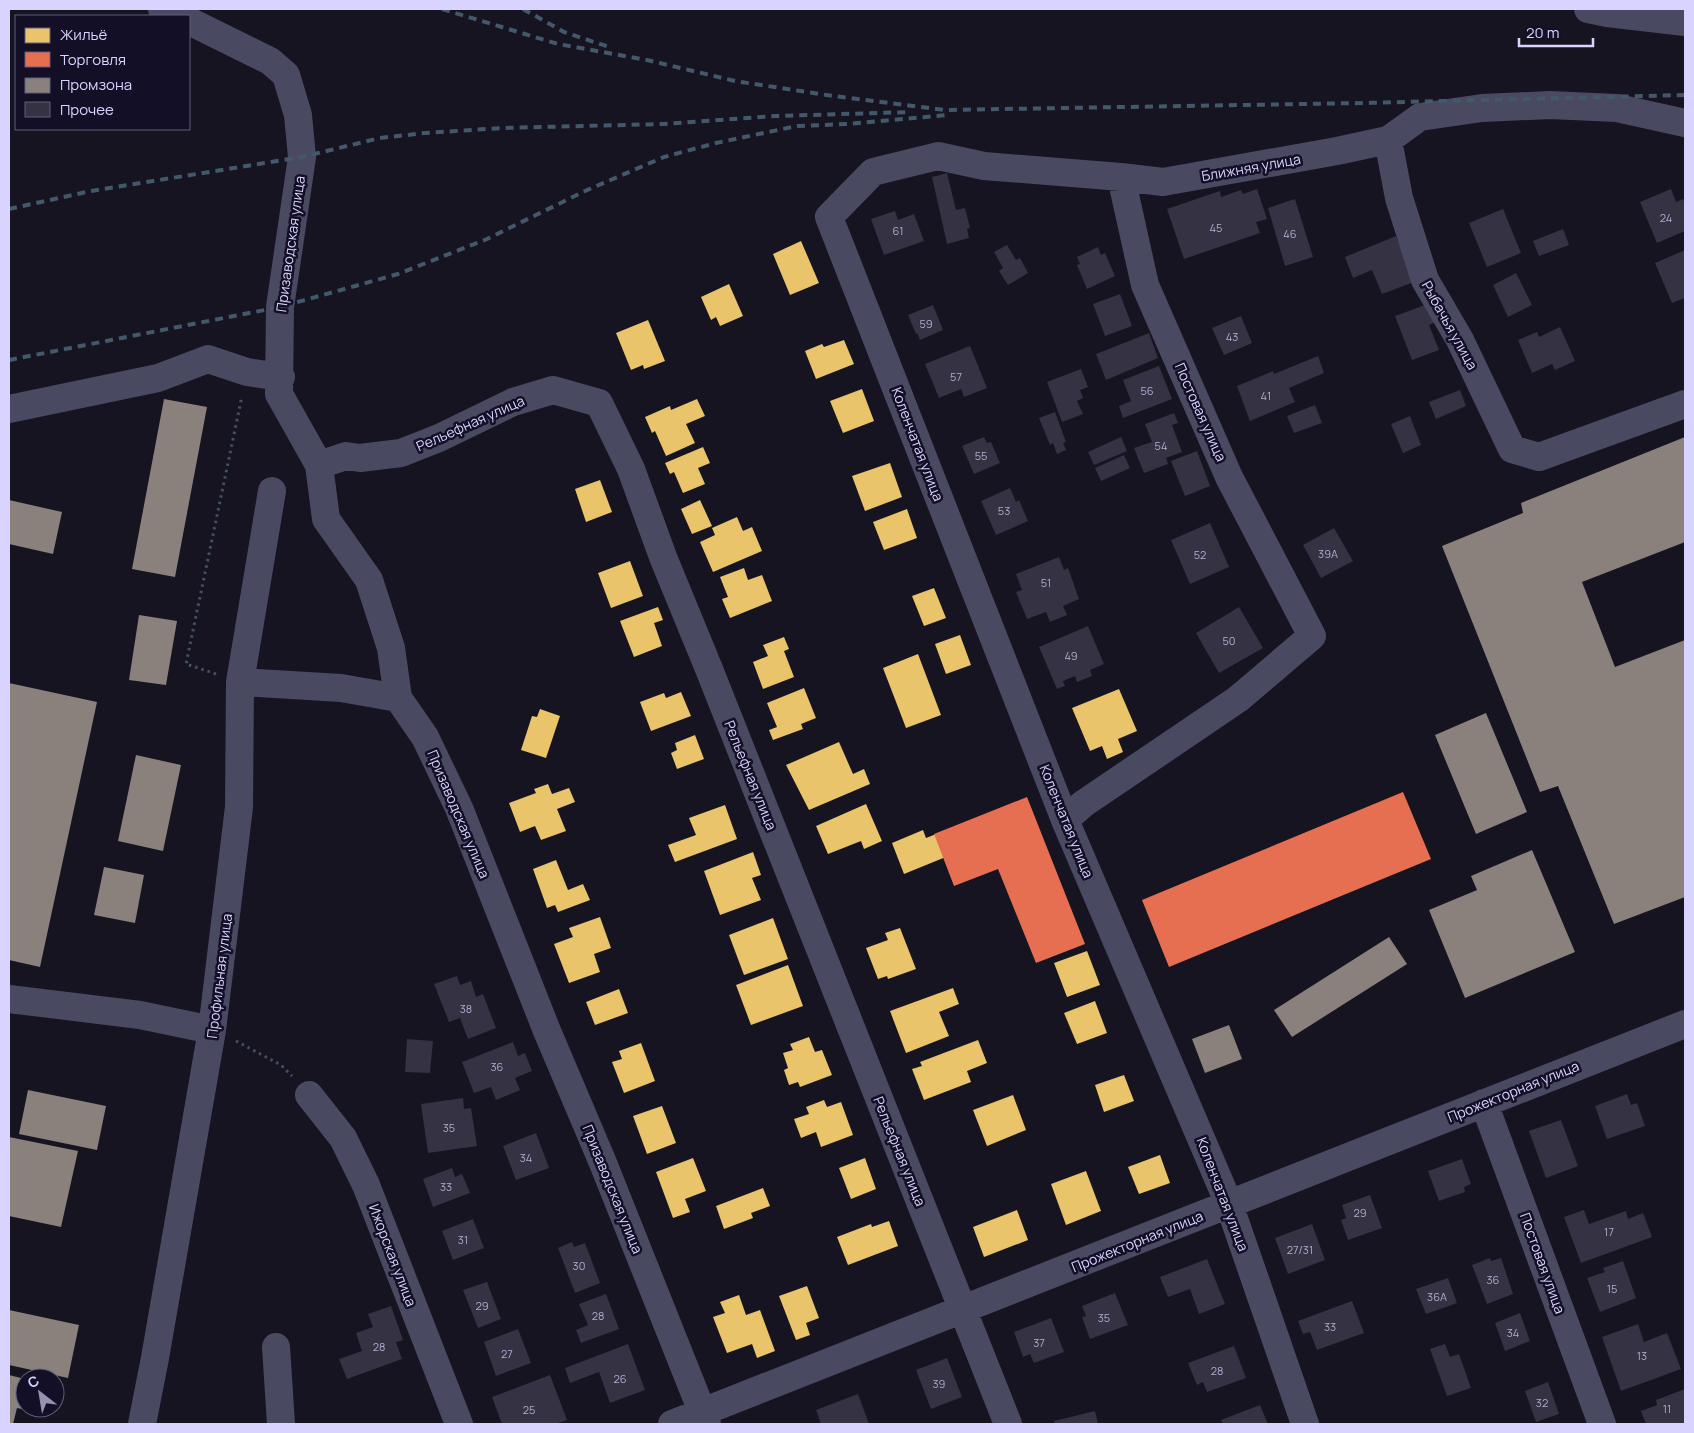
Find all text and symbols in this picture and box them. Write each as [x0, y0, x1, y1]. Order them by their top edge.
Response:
legend [15, 15, 190, 130]
scale bar [1519, 15, 1593, 47]
text: 20 m [1526, 22, 1559, 43]
text: Жильё [60, 24, 108, 45]
text: Торговля [60, 49, 126, 70]
text: Промзона [60, 74, 132, 95]
text: Прочее [60, 99, 114, 120]
street label: Ближняя улица [1200, 149, 1302, 185]
street label: Призаводская улица [271, 175, 309, 313]
house number: 24 [1660, 210, 1672, 225]
house number: 45 [1210, 220, 1222, 235]
house number: 61 [893, 223, 903, 238]
house number: 46 [1283, 226, 1297, 241]
street label: Рыбачья улица [1418, 277, 1482, 373]
house number: 59 [919, 316, 933, 331]
house number: 43 [1226, 329, 1238, 344]
street label: Постовая улица [1171, 360, 1231, 464]
house number: 57 [950, 369, 962, 384]
house number: 56 [1140, 383, 1154, 398]
street label: Коленчатая улица [888, 384, 948, 504]
house number: 41 [1261, 388, 1271, 403]
street label: Рельефная улица [413, 391, 527, 455]
house number: 54 [1155, 438, 1167, 453]
house number: 55 [975, 448, 987, 463]
house number: 53 [998, 503, 1010, 518]
house number: 39А [1318, 546, 1338, 561]
house number: 52 [1194, 547, 1206, 562]
house number: 51 [1041, 575, 1051, 590]
house number: 50 [1222, 633, 1236, 648]
house number: 49 [1064, 648, 1078, 663]
street label: Рельефная улица [720, 717, 782, 833]
street label: Призаводская улица [423, 747, 495, 881]
street label: Коленчатая улица [1036, 762, 1098, 880]
street label: Профильная улица [202, 912, 236, 1040]
house number: 38 [460, 1001, 472, 1016]
street label: Прожекторная улица [1444, 1056, 1582, 1126]
house number: 36 [491, 1059, 504, 1074]
street label: Рельефная улица [869, 1093, 931, 1209]
house number: 35 [443, 1120, 455, 1135]
street label: Призаводская улица [578, 1122, 648, 1256]
street label: Коленчатая улица [1193, 1134, 1253, 1254]
house number: 34 [520, 1150, 532, 1165]
house number: 33 [440, 1179, 452, 1194]
street label: Ижорская улица [365, 1201, 421, 1309]
house number: 29 [1353, 1205, 1367, 1220]
street label: Прожекторная улица [1068, 1206, 1206, 1276]
street label: Постовая улица [1516, 1210, 1570, 1316]
house number: 17 [1604, 1224, 1614, 1239]
house number: 31 [458, 1232, 468, 1247]
house number: 27/31 [1287, 1242, 1313, 1257]
house number: 30 [573, 1258, 585, 1273]
house number: 36 [1487, 1272, 1500, 1287]
house number: 15 [1607, 1281, 1617, 1296]
house number: 36А [1427, 1289, 1447, 1304]
house number: 29 [475, 1298, 489, 1313]
house number: 28 [592, 1308, 604, 1323]
house number: 35 [1098, 1310, 1110, 1325]
house number: 33 [1324, 1319, 1336, 1334]
house number: 34 [1507, 1325, 1519, 1340]
house number: 37 [1033, 1335, 1045, 1350]
house number: 28 [373, 1339, 385, 1354]
house number: 27 [501, 1346, 513, 1361]
house number: 13 [1637, 1348, 1647, 1363]
house number: 28 [1211, 1363, 1223, 1378]
north arrow [15, 1368, 65, 1418]
text: С [24, 1371, 42, 1392]
house number: 26 [613, 1371, 627, 1386]
house number: 39 [933, 1376, 946, 1391]
house number: 32 [1536, 1395, 1548, 1410]
house number: 11 [1663, 1401, 1671, 1416]
house number: 25 [523, 1402, 535, 1417]

